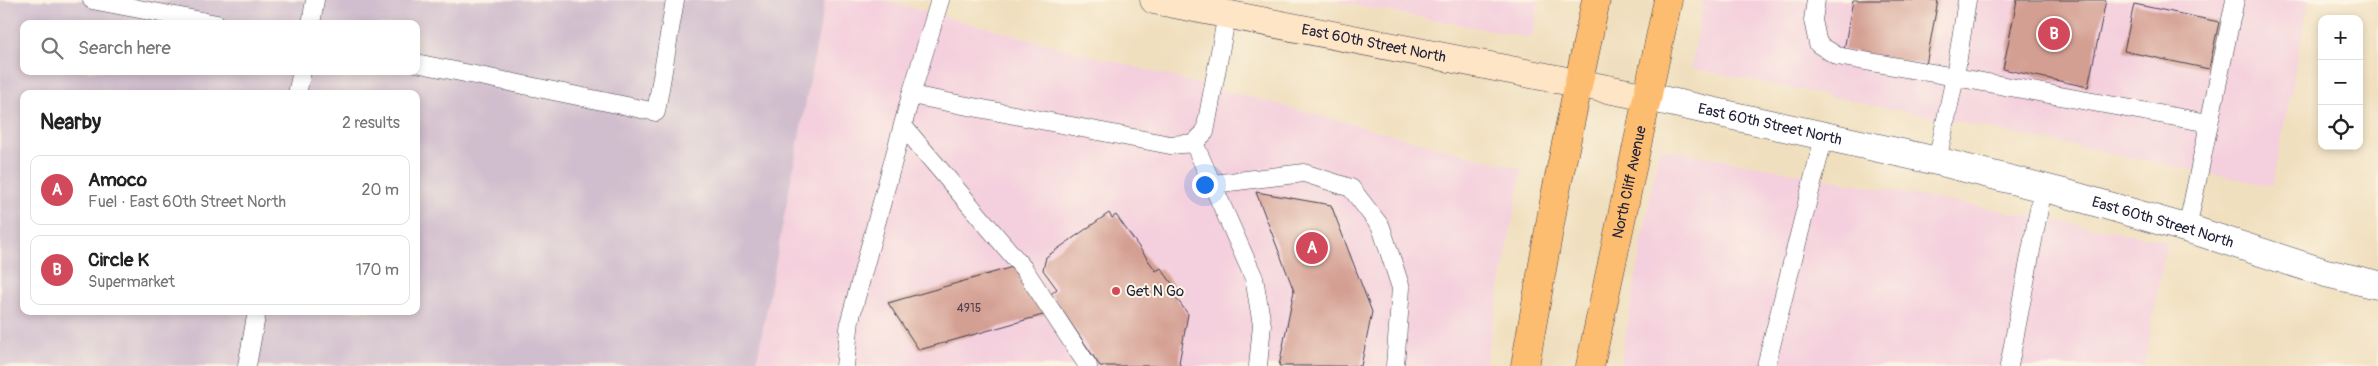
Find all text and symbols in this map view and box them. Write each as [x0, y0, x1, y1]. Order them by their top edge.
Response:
pin: B [2038, 15, 2070, 53]
map controls [2318, 15, 2363, 150]
button: + [2318, 15, 2363, 60]
search box [20, 20, 420, 75]
street label: East 60th Street North [1300, 20, 1448, 67]
icon: search [38, 34, 66, 62]
text: Search here [78, 36, 171, 60]
button: − [2318, 60, 2363, 105]
street label: East 60th Street North [1696, 99, 1844, 150]
button: locate [2318, 105, 2363, 150]
text: Nearby [40, 109, 101, 136]
text: 2 results [342, 113, 400, 133]
street label: North Cliff Avenue [1608, 124, 1651, 240]
text: Amoco [88, 168, 147, 192]
your location [1192, 172, 1218, 198]
text: A [52, 180, 62, 200]
text: 20 m [361, 180, 399, 200]
text: Fuel · East 60th Street North [88, 192, 286, 212]
street label: East 60th Street North [2090, 193, 2236, 253]
pin: A [1296, 229, 1328, 267]
text: Circle K [88, 248, 149, 272]
text: B [52, 260, 62, 280]
text: 170 m [356, 260, 399, 280]
text: Supermarket [88, 272, 175, 292]
place label: Get N Go [1126, 282, 1184, 301]
marker: Get N Go [1110, 285, 1122, 297]
house number: 4915 [957, 301, 981, 316]

